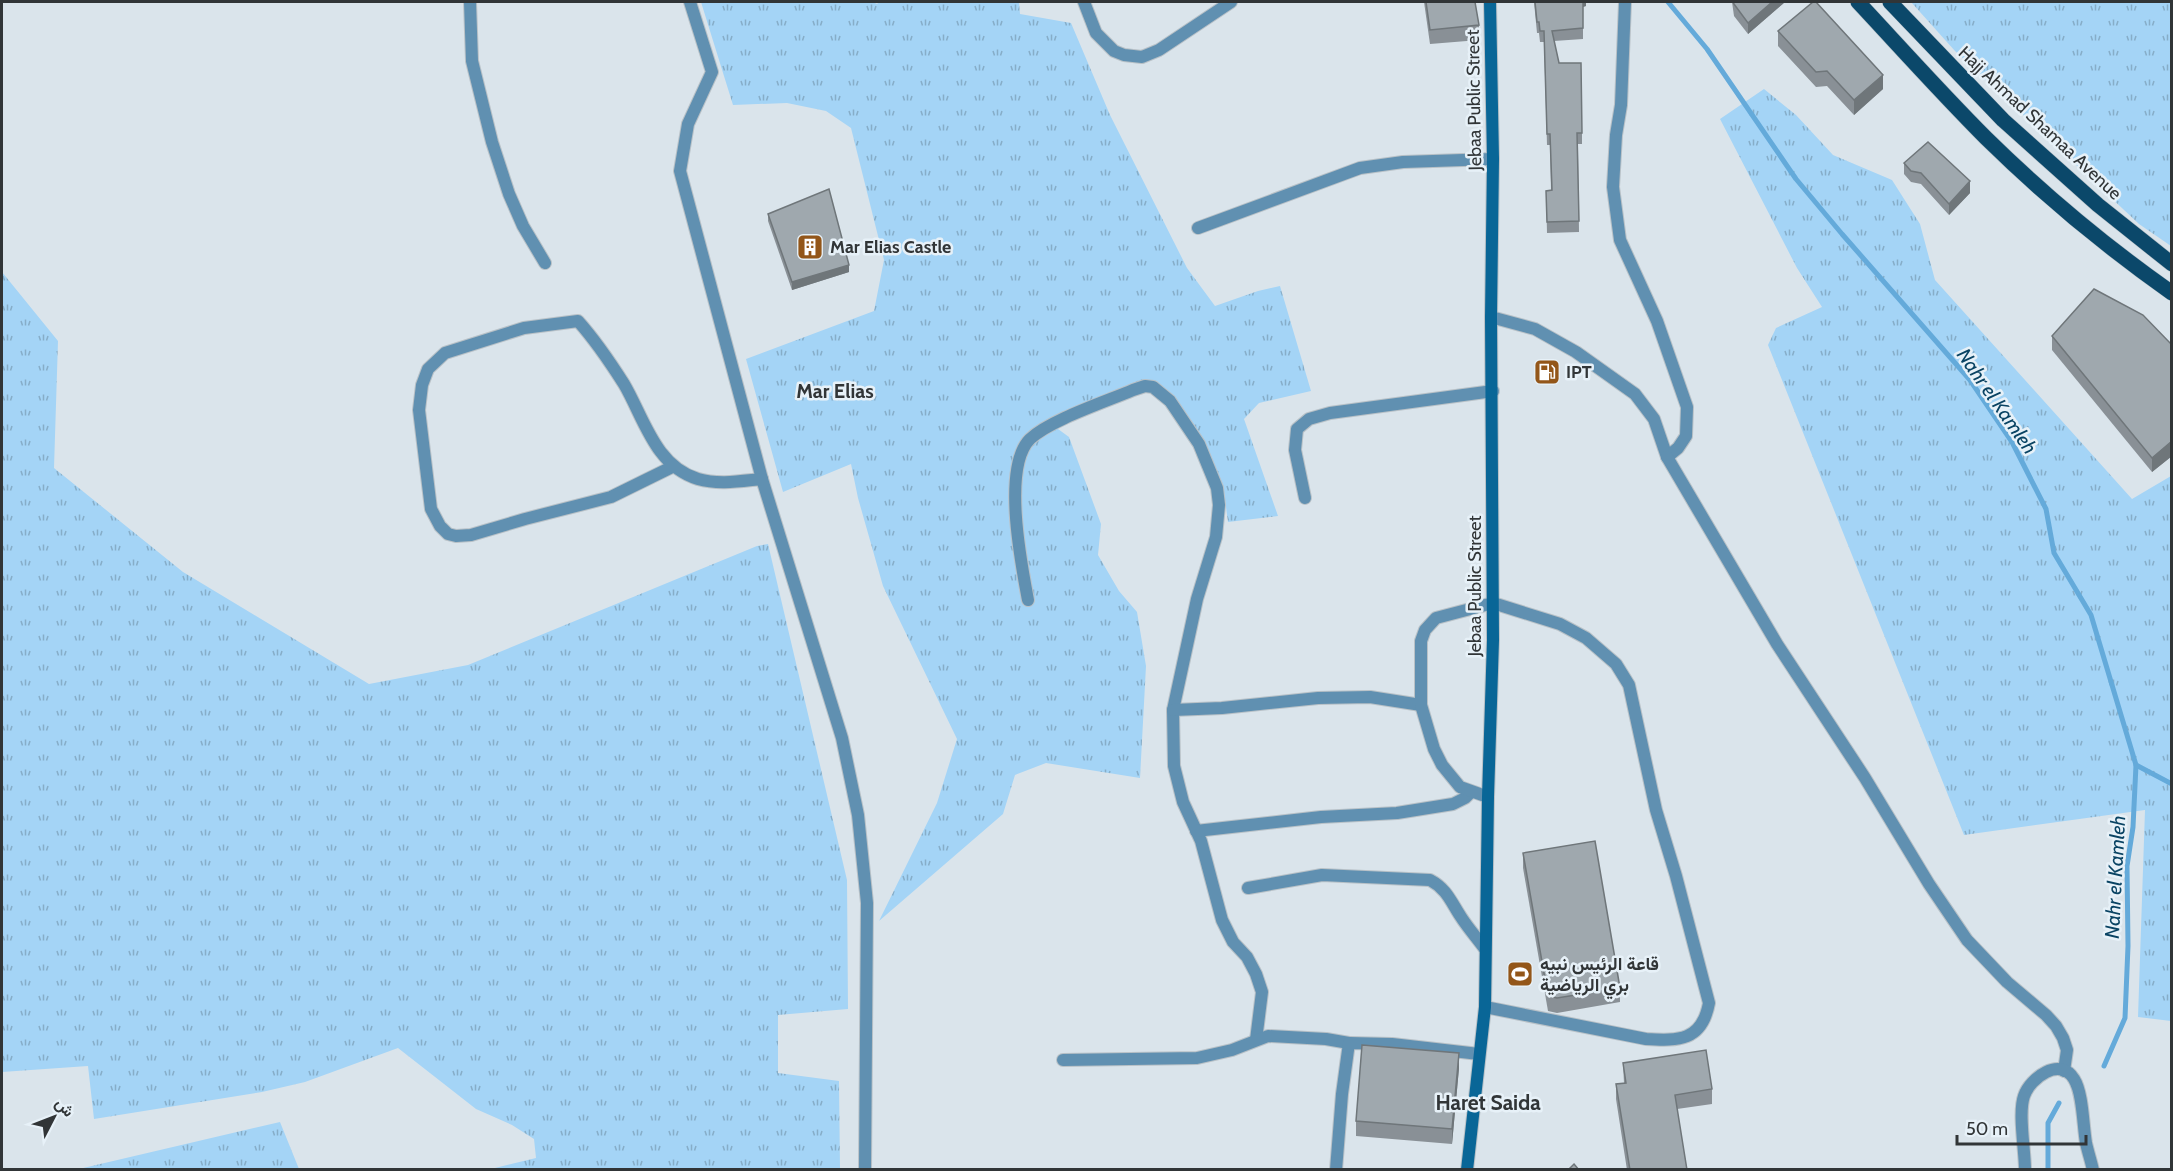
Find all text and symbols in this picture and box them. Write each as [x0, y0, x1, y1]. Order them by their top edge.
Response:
street label: Jebaa Public Street [1462, 29, 1486, 172]
street label: Hajj Ahmad Shamaa Avenue [1954, 42, 2126, 204]
building icon: Mar Elias Castle [795, 232, 825, 262]
place label: Mar Elias Castle [830, 236, 951, 258]
water label: Nahr el Kamleh [1952, 344, 2042, 458]
fuel station icon: IPT [1532, 357, 1562, 387]
place label: IPT [1566, 361, 1592, 383]
district label: Mar Elias [796, 379, 874, 403]
street label: Jebaa Public Street [1464, 515, 1486, 658]
water label: Nahr el Kamleh [2100, 815, 2130, 939]
place label: قاعة الرئيس نبيه بري الرياضية [1540, 953, 1659, 1000]
sports icon: قاعة الرئيس نبيه بري الرياضية [1505, 959, 1535, 989]
north arrow [24, 1087, 84, 1147]
district label: Haret Saida [1435, 1090, 1541, 1115]
text: ش [51, 1094, 78, 1121]
scale bar [1957, 1108, 2086, 1146]
text: 50 m [1966, 1118, 2008, 1140]

